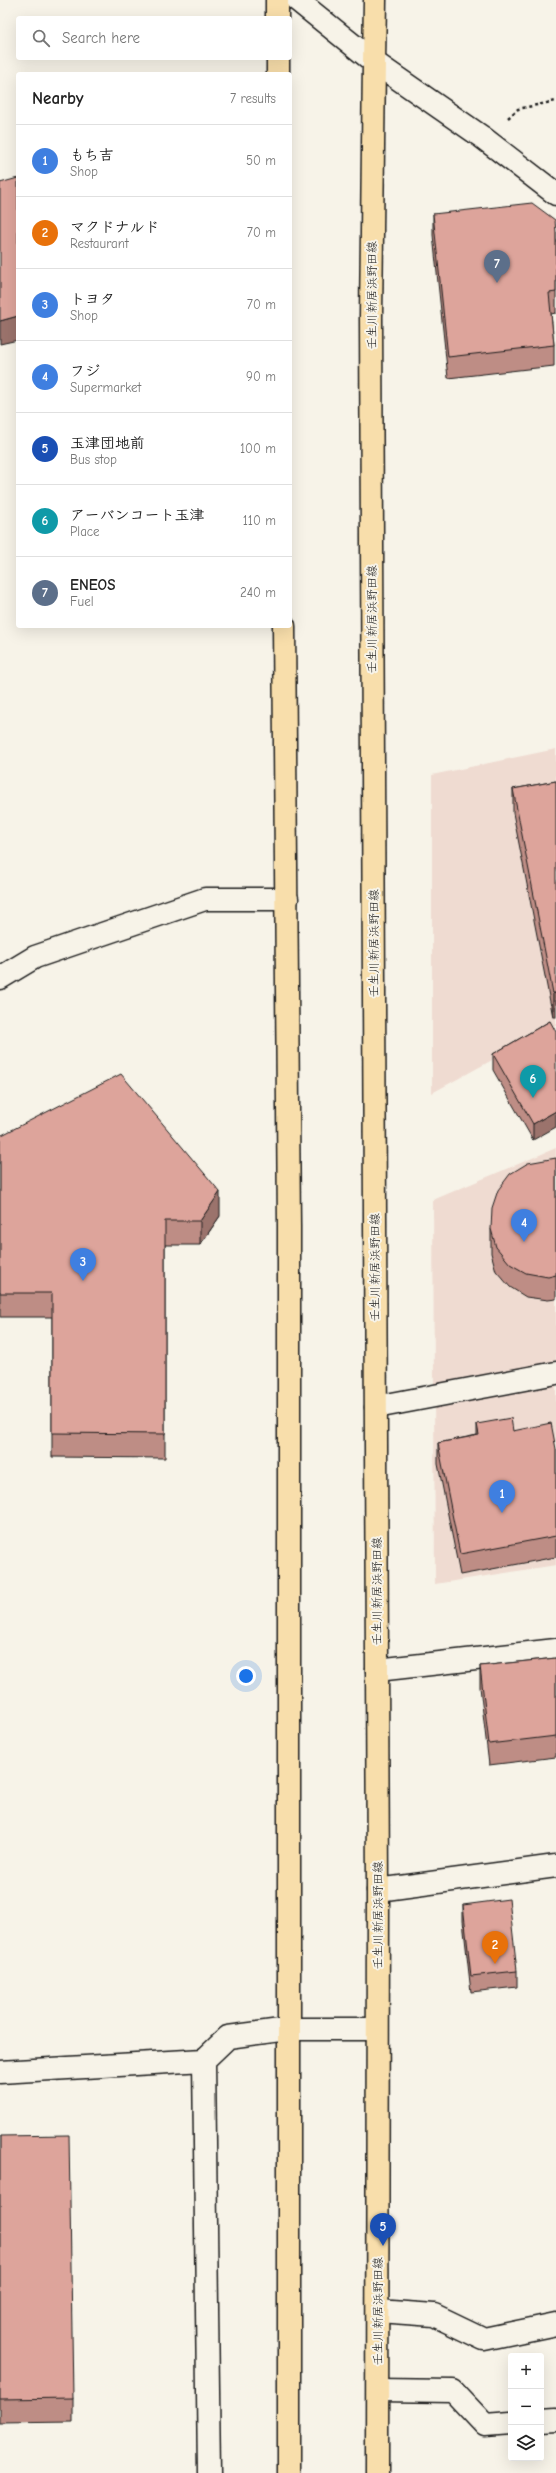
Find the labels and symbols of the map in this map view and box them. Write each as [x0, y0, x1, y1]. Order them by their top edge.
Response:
street label: 壬生川新居浜野田線 [365, 241, 379, 349]
pin: 7 [484, 250, 510, 283]
street label: 壬生川新居浜野田線 [365, 565, 379, 673]
street label: 壬生川新居浜野田線 [367, 889, 381, 997]
pin: 6 [520, 1065, 546, 1098]
pin: 4 [511, 1209, 537, 1242]
street label: 壬生川新居浜野田線 [368, 1213, 382, 1321]
pin: 3 [70, 1248, 96, 1281]
pin: 1 [489, 1480, 515, 1513]
street label: 壬生川新居浜野田線 [370, 1537, 384, 1645]
your location [236, 1666, 256, 1686]
street label: 壬生川新居浜野田線 [371, 1861, 385, 1969]
pin: 2 [482, 1931, 508, 1964]
pin: 5 [370, 2213, 396, 2246]
street label: 壬生川新居浜野田線 [371, 2257, 385, 2365]

